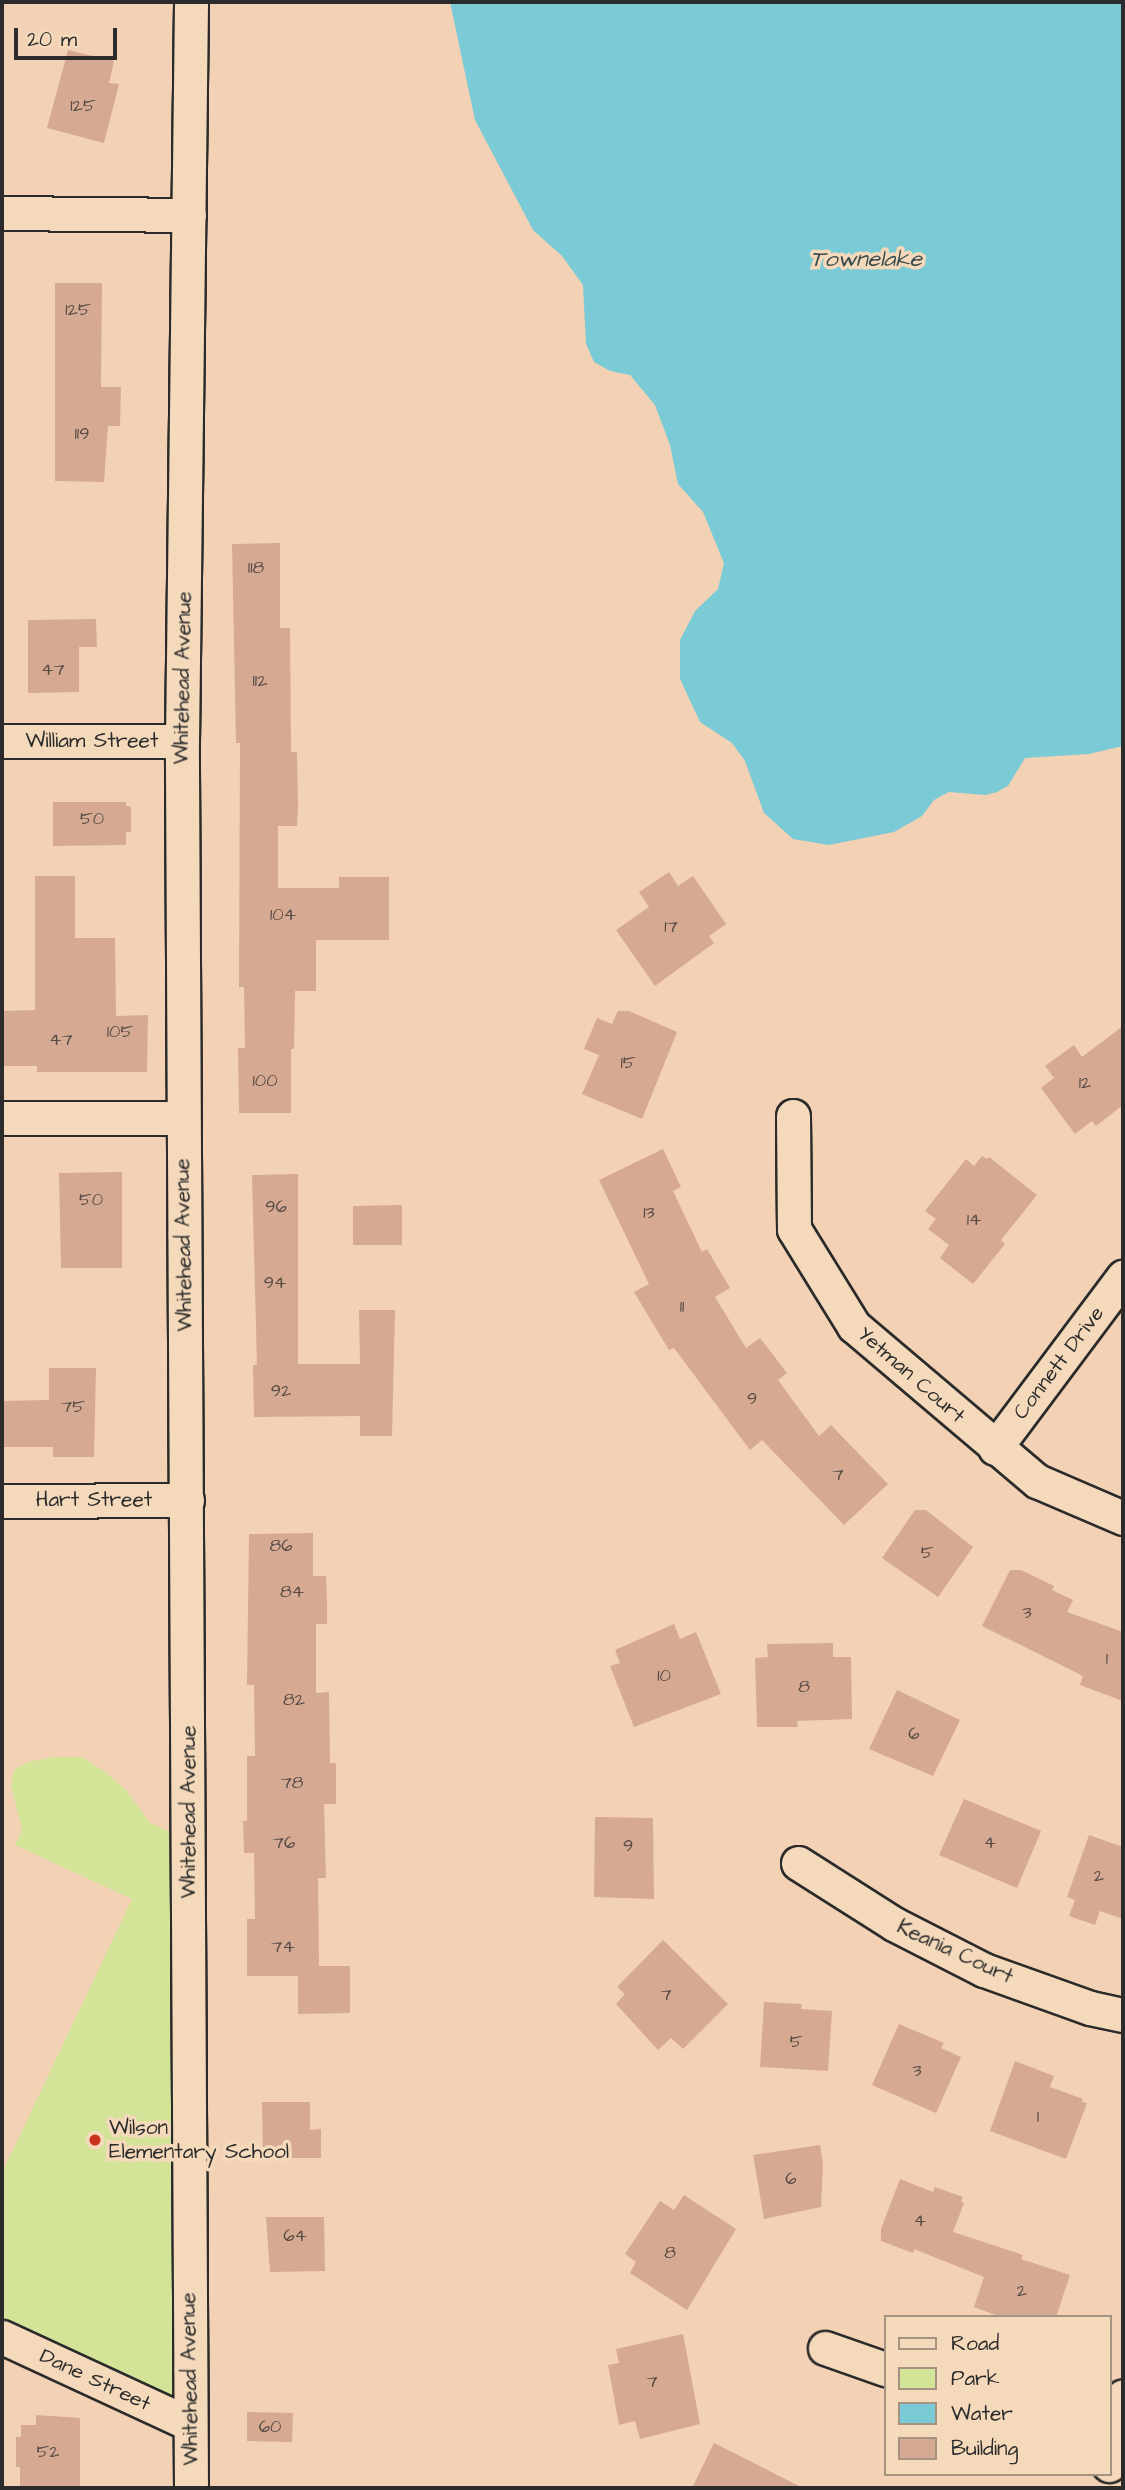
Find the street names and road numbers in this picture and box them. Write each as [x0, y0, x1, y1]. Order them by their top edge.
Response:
street label: Whitehead Avenue [169, 591, 197, 765]
street label: William Street [26, 728, 158, 754]
street label: Whitehead Avenue [170, 1158, 198, 1332]
street label: Connett Drive [1008, 1301, 1110, 1425]
street label: Yetman Court [852, 1321, 970, 1429]
street label: Hart Street [36, 1487, 152, 1513]
street label: Whitehead Avenue [176, 1725, 202, 1899]
street label: Keania Court [893, 1914, 1017, 1990]
street label: Whitehead Avenue [176, 2292, 204, 2466]
street label: Dane Street [36, 2343, 154, 2417]

